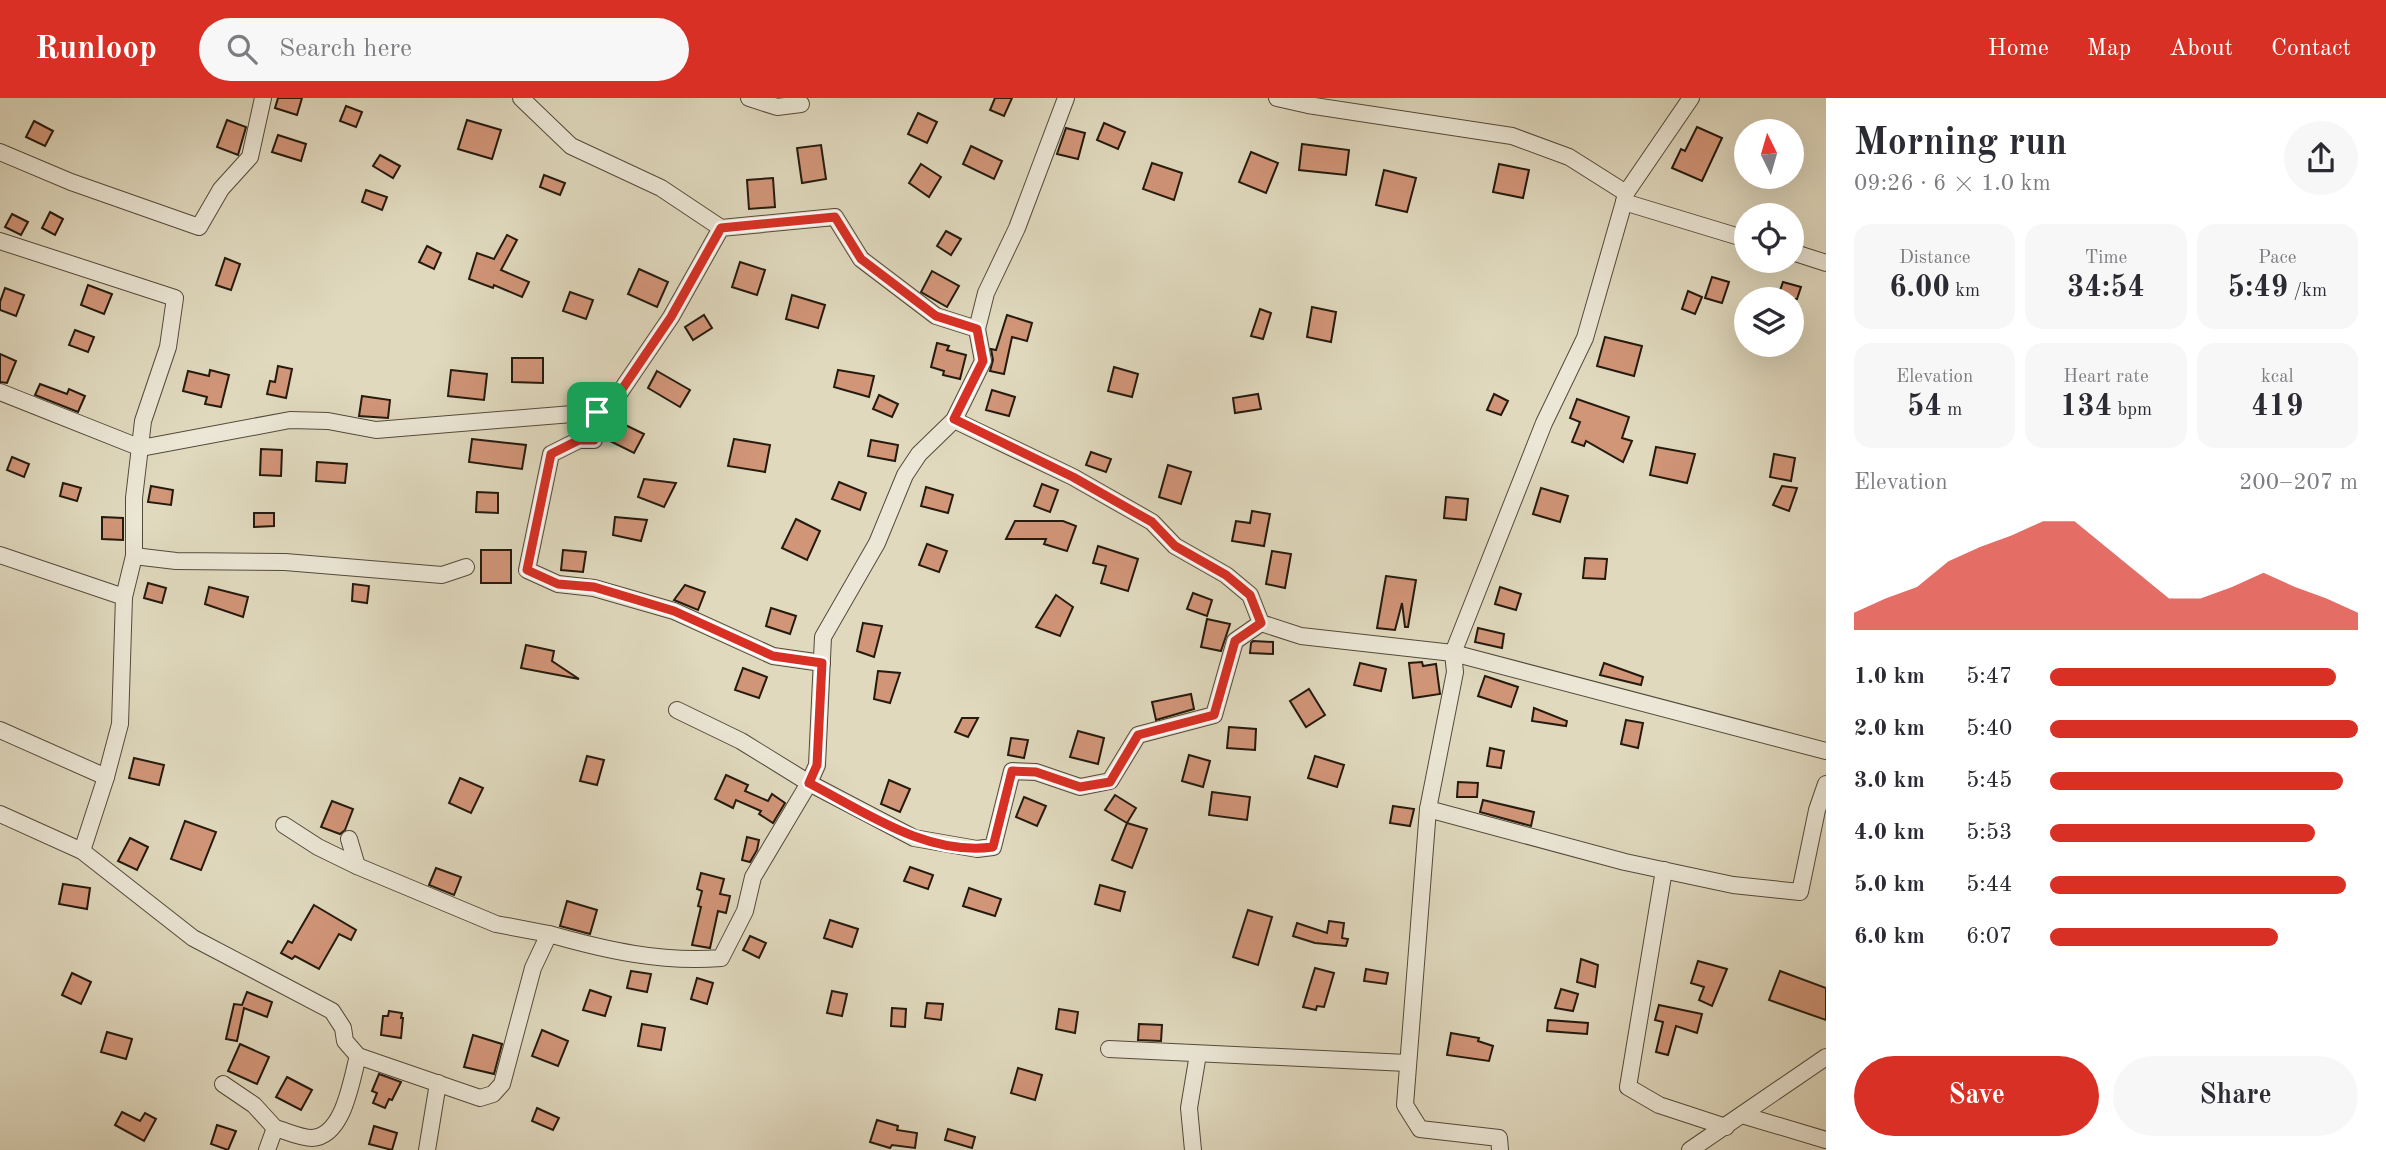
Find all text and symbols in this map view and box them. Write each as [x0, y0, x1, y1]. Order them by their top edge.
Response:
search box [199, 18, 689, 81]
icon: search [223, 30, 261, 68]
text: Runloop [35, 33, 157, 66]
text: Search here [279, 36, 412, 62]
text: Home [1988, 37, 2049, 61]
text: Map [2087, 37, 2131, 61]
text: About [2169, 37, 2233, 61]
text: Contact [2271, 37, 2351, 61]
north arrow [1734, 119, 1804, 189]
map controls [1734, 119, 1804, 357]
button: share [2284, 121, 2358, 195]
text: Morning run [1854, 125, 2067, 163]
text: 09:26 · 6 × 1.0 km [1854, 172, 2051, 195]
button: locate [1734, 203, 1804, 273]
text: Distance [1899, 249, 1970, 268]
text: Time [2085, 249, 2127, 268]
text: Pace [2258, 249, 2297, 268]
text: 6.00 [1889, 273, 1950, 303]
text: 34:54 [2067, 273, 2145, 303]
text: 5:49 [2228, 273, 2288, 303]
text: km [1950, 282, 1980, 301]
text: /km [2288, 282, 2327, 301]
button: layers [1734, 287, 1804, 357]
text: Elevation [1896, 368, 1973, 387]
text: Heart rate [2063, 368, 2149, 387]
text: kcal [2261, 368, 2294, 387]
pin [567, 382, 627, 442]
text: 54 [1907, 392, 1942, 422]
text: 134 [2060, 392, 2112, 422]
text: 419 [2251, 392, 2303, 422]
icon: arrive [578, 393, 616, 431]
text: m [1942, 401, 1962, 420]
text: bpm [2112, 401, 2152, 420]
text: Elevation [1854, 471, 1948, 494]
text: 200–207 m [2239, 471, 2358, 494]
text: 1.0 km [1854, 665, 1925, 688]
text: 5:47 [1966, 665, 2012, 688]
text: 2.0 km [1854, 717, 1925, 740]
text: 5:40 [1966, 717, 2012, 740]
text: 3.0 km [1854, 769, 1925, 792]
text: 5:45 [1966, 769, 2012, 792]
text: 4.0 km [1854, 821, 1925, 844]
text: 5:53 [1966, 821, 2012, 844]
text: 5.0 km [1854, 873, 1925, 896]
text: 5:44 [1966, 873, 2012, 896]
text: 6.0 km [1854, 925, 1925, 948]
text: 6:07 [1966, 925, 2012, 948]
button: Save [1854, 1056, 2099, 1136]
button: Share [2113, 1056, 2358, 1136]

